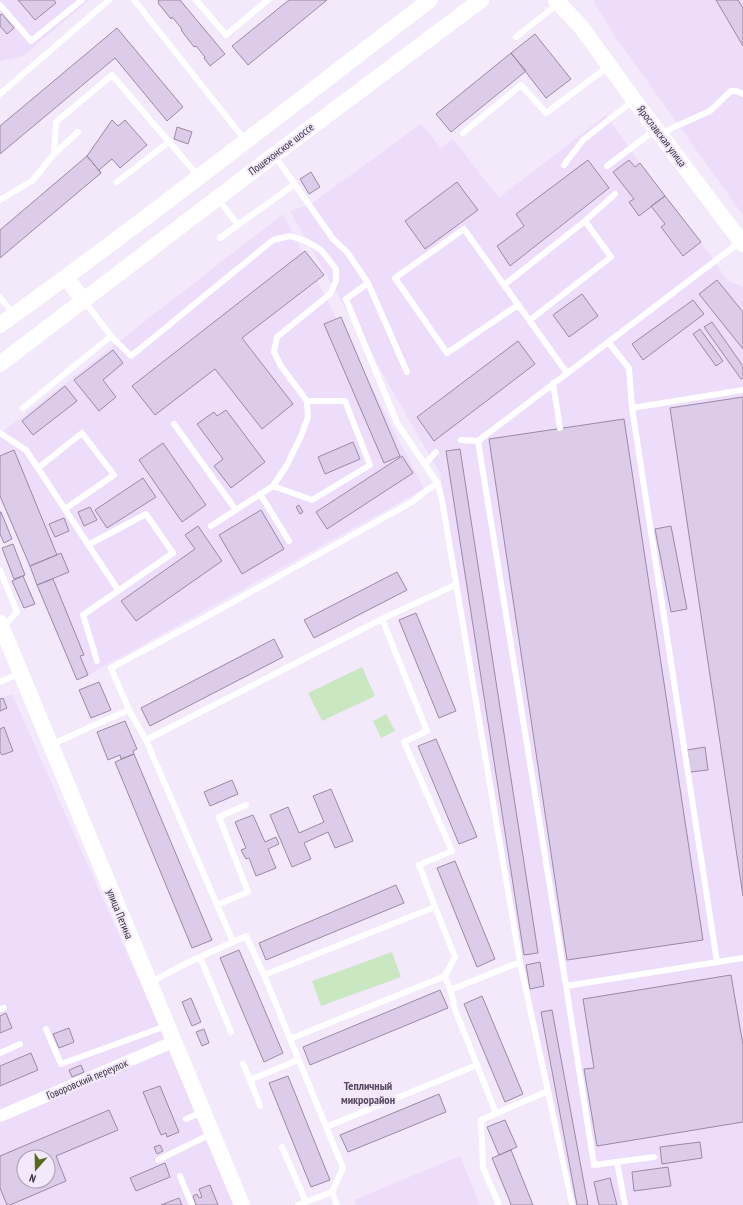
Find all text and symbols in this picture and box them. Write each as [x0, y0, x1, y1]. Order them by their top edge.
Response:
street label: Ярославская улица [634, 102, 690, 170]
street label: Пошехонское шоссе [246, 120, 317, 178]
street label: улица Петина [104, 887, 136, 941]
street label: Говоровский переулок [44, 1055, 130, 1102]
district label: Тепличный микрорайон [341, 1078, 395, 1107]
north arrow [16, 1149, 56, 1189]
text: N [27, 1171, 38, 1186]

